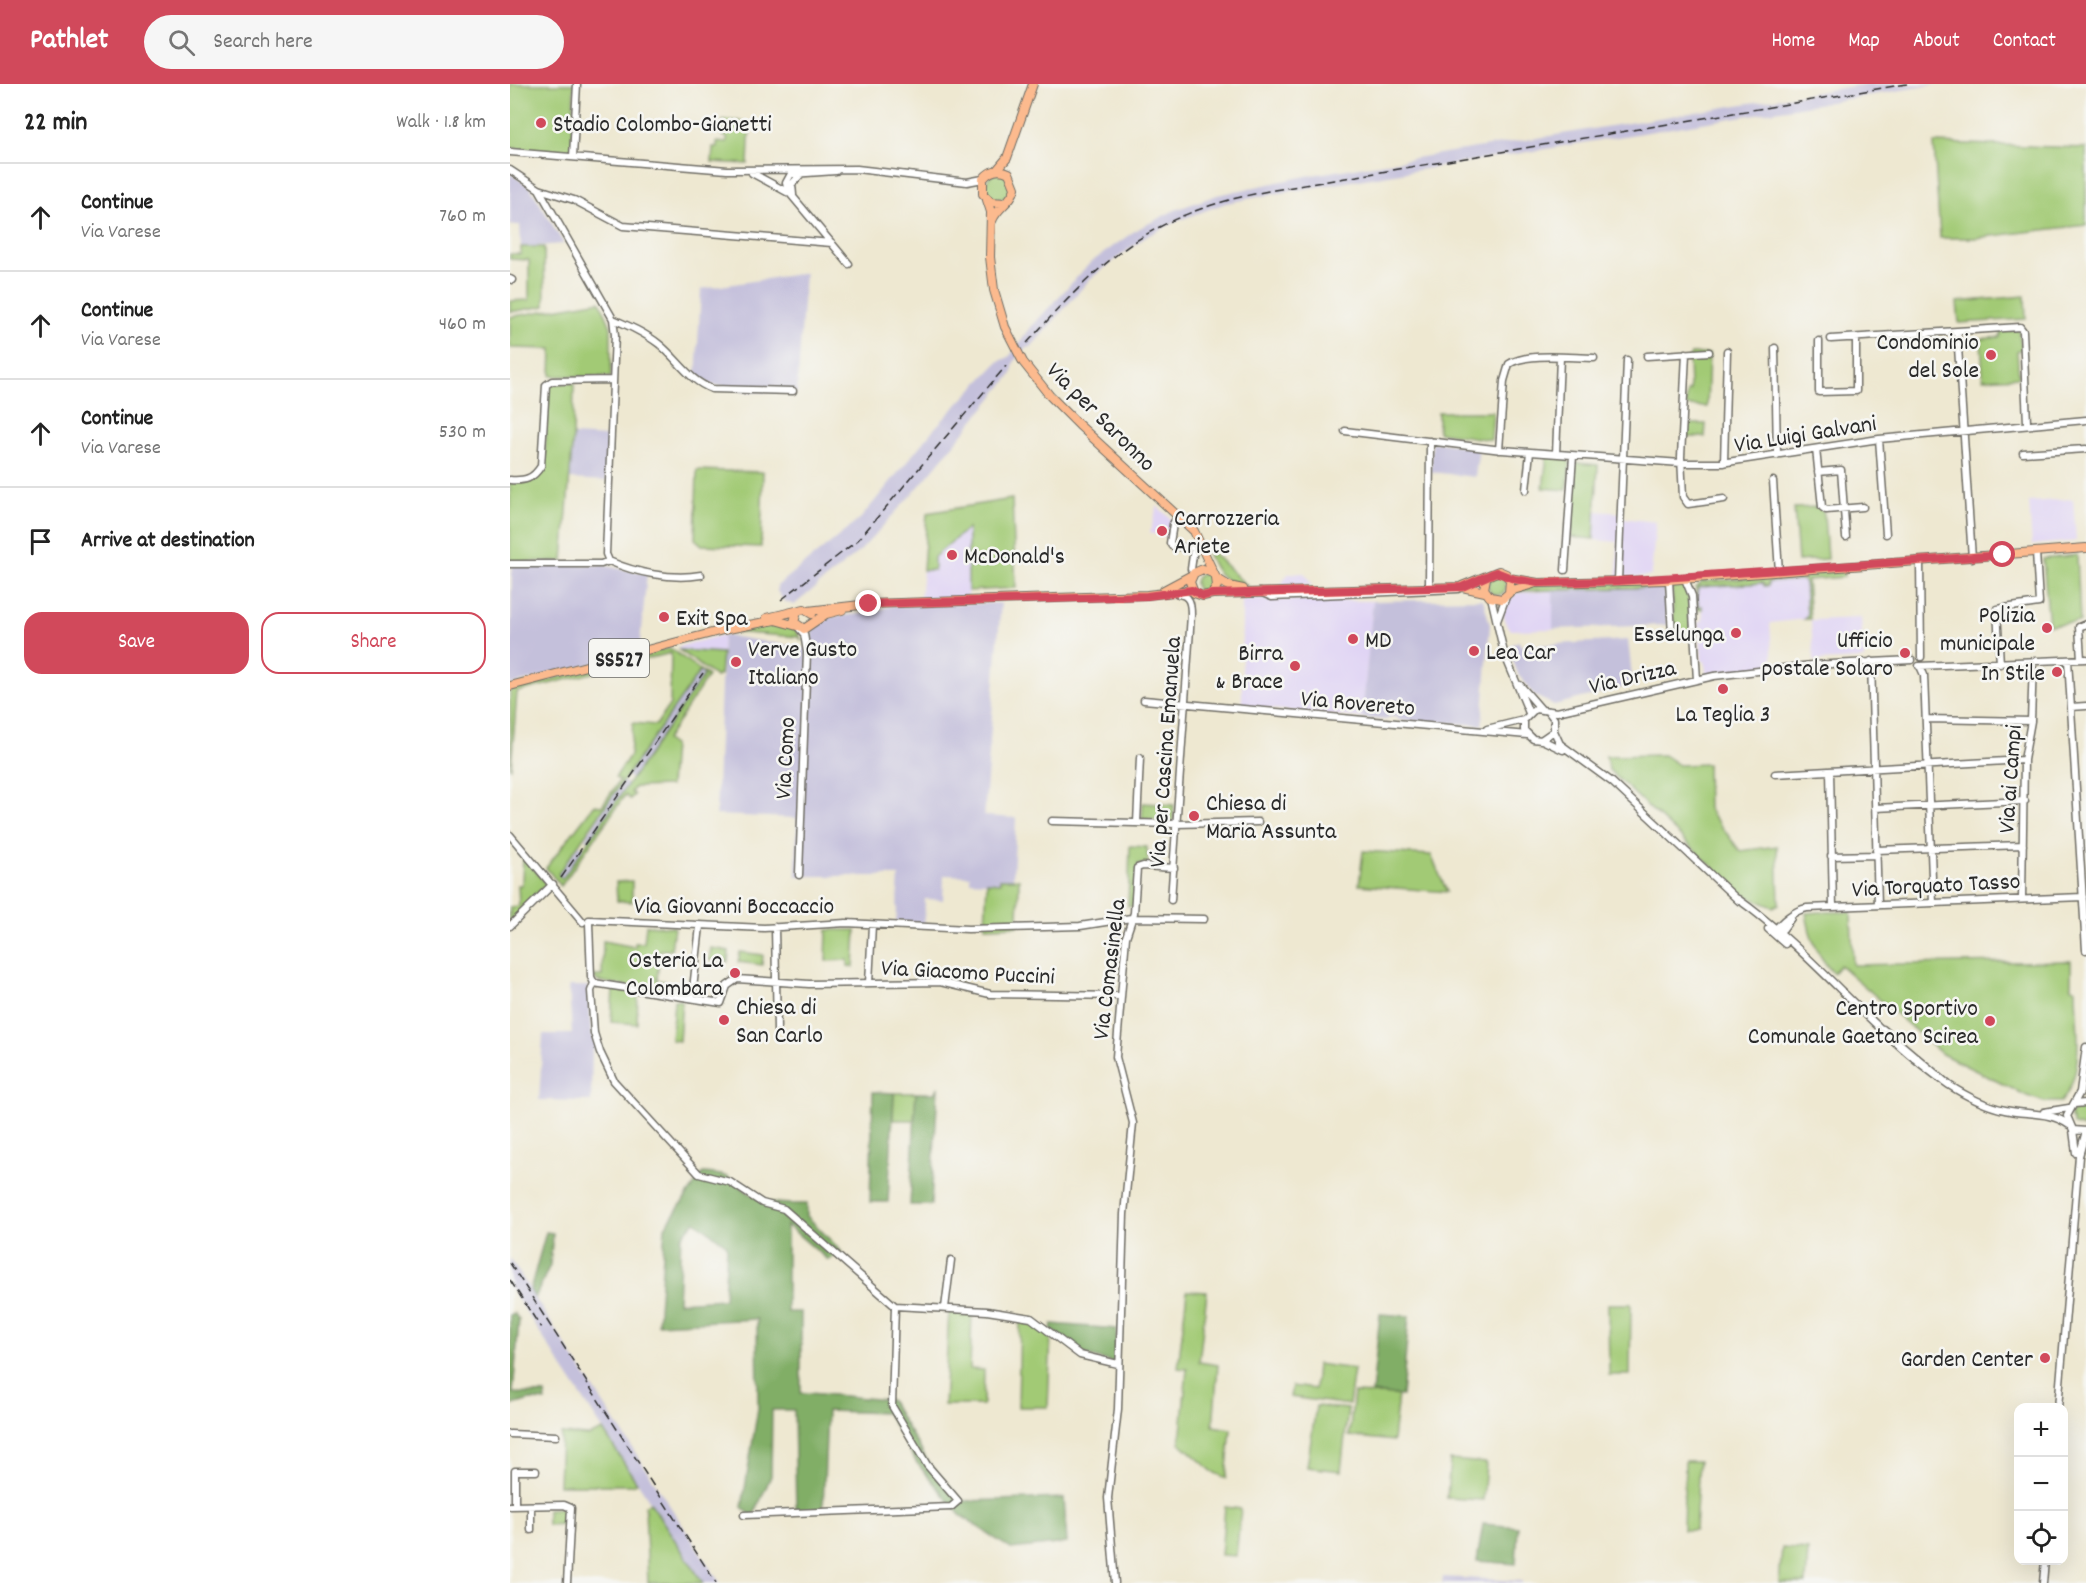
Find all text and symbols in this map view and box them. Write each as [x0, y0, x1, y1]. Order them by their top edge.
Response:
search box [144, 15, 564, 69]
text: Pathlet [30, 22, 108, 62]
icon: search [165, 26, 198, 59]
text: Search here [213, 27, 313, 58]
text: Home [1771, 27, 1815, 57]
text: Map [1848, 27, 1880, 57]
text: About [1913, 27, 1960, 57]
text: Contact [1993, 27, 2056, 57]
text: 22 min [24, 105, 87, 142]
text: Walk · 1.8 km [396, 109, 486, 137]
place label: Stadio Colombo-Gianetti [553, 109, 772, 143]
marker: Stadio Colombo-Gianetti [534, 116, 548, 130]
text: Continue [81, 188, 153, 219]
icon: ahead [24, 201, 57, 234]
text: 760 m [439, 203, 486, 231]
text: Via Varese [81, 219, 161, 247]
text: Continue [81, 296, 153, 327]
icon: ahead [24, 309, 57, 342]
text: 460 m [439, 311, 486, 339]
text: Via Varese [81, 327, 161, 355]
place label: Condominio del Sole [1876, 327, 1979, 389]
marker: Condominio del Sole [1984, 348, 1998, 362]
street label: Via per Saronno [1037, 356, 1162, 481]
text: Continue [81, 404, 153, 435]
street label: Via Luigi Galvani [1732, 408, 1879, 464]
icon: ahead [24, 417, 57, 450]
text: 530 m [439, 419, 486, 447]
text: Via Varese [81, 435, 161, 463]
place label: Carrozzeria Ariete [1174, 503, 1280, 565]
marker: Carrozzeria Ariete [1155, 524, 1169, 538]
icon: arrive [24, 525, 57, 558]
text: Arrive at destination [81, 526, 255, 557]
place label: McDonald's [964, 541, 1065, 575]
route start [1989, 541, 2015, 567]
marker: McDonald's [945, 548, 959, 562]
route end [855, 590, 881, 616]
place label: Polizia municipale [1940, 600, 2036, 662]
place label: Exit Spa [676, 603, 748, 637]
marker: Exit Spa [657, 610, 671, 624]
button: Save [24, 612, 249, 674]
button: Share [261, 612, 486, 674]
place label: Esselunga [1633, 619, 1725, 653]
marker: Polizia municipale [2040, 621, 2054, 635]
place label: MD [1365, 625, 1391, 659]
place label: Ufficio postale Solaro [1761, 625, 1893, 687]
marker: Esselunga [1729, 626, 1743, 640]
marker: MD [1346, 632, 1360, 646]
place label: Verve Gusto Italiano [748, 634, 857, 696]
street label: Via per Cascina Emanuela [1142, 635, 1192, 869]
place label: Lea Car [1486, 637, 1555, 671]
place label: Birra & Brace [1215, 638, 1284, 700]
road number: SS527 [589, 639, 649, 677]
marker: Lea Car [1467, 644, 1481, 658]
marker: Ufficio postale Solaro [1898, 646, 1912, 660]
street label: Via Drizza [1586, 652, 1680, 705]
marker: Verve Gusto Italiano [729, 655, 743, 669]
place label: In Stile [1981, 658, 2045, 692]
marker: Birra & Brace [1288, 659, 1302, 673]
marker: In Stile [2050, 665, 2064, 679]
marker: La Teglia 3 [1716, 682, 1730, 696]
street label: Via Rovereto [1299, 683, 1416, 727]
place label: La Teglia 3 [1676, 699, 1770, 733]
street label: Via Como [768, 716, 806, 800]
street label: Via ai Campi [1991, 724, 2033, 835]
place label: Chiesa di Maria Assunta [1206, 788, 1337, 850]
marker: Chiesa di Maria Assunta [1187, 809, 1201, 823]
street label: Via Torquato Tasso [1851, 866, 2021, 908]
street label: Via Giovanni Boccaccio [634, 891, 834, 925]
street label: Via Comasinella [1085, 896, 1137, 1042]
place label: Osteria La Colombara [626, 945, 724, 1007]
street label: Via Giacomo Puccini [880, 952, 1056, 996]
marker: Osteria La Colombara [728, 966, 742, 980]
place label: Chiesa di San Carlo [736, 992, 823, 1054]
place label: Centro Sportivo Comunale Gaetano Scirea [1748, 993, 1979, 1055]
marker: Chiesa di San Carlo [717, 1013, 731, 1027]
marker: Centro Sportivo Comunale Gaetano Scirea [1983, 1014, 1997, 1028]
place label: Garden Center [1900, 1344, 2033, 1378]
marker: Garden Center [2038, 1351, 2052, 1365]
map controls [2014, 1403, 2068, 1565]
button: + [2014, 1403, 2068, 1457]
button: − [2014, 1457, 2068, 1511]
button: locate [2014, 1511, 2068, 1565]

